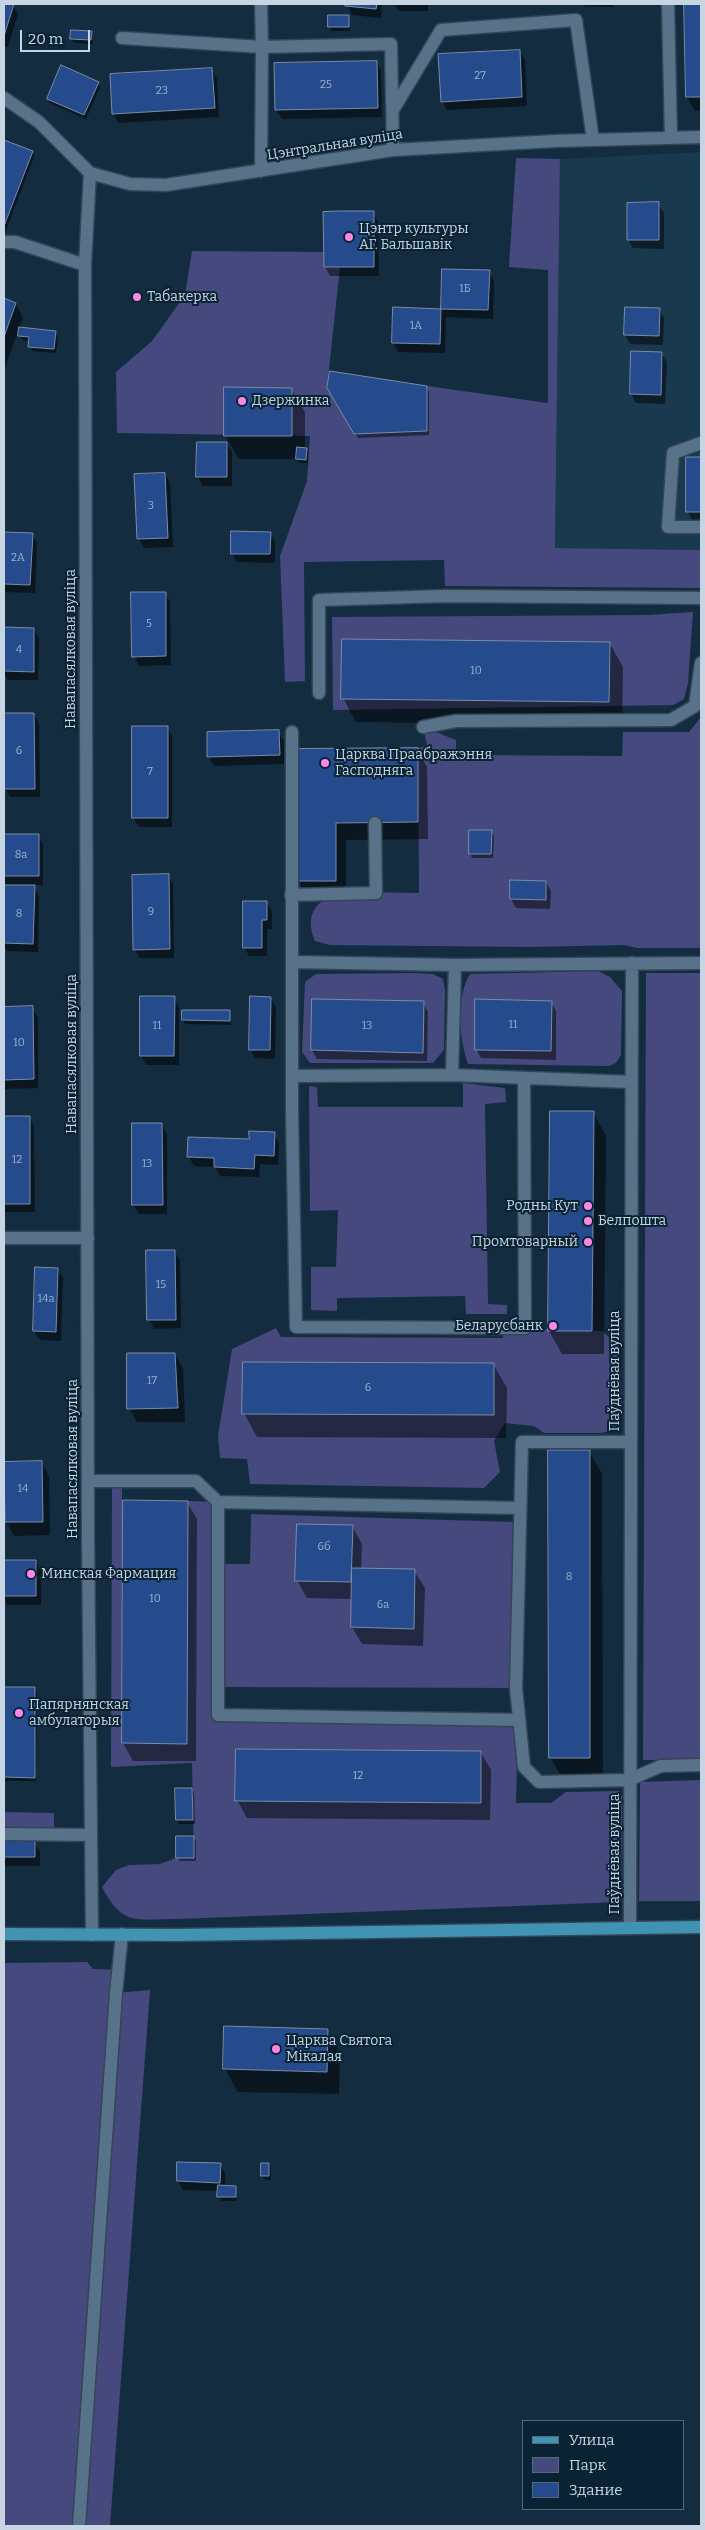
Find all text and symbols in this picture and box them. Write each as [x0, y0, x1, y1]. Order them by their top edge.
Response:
scale bar [22, 20, 92, 52]
text: 20 m [28, 30, 63, 48]
house number: 27 [474, 69, 486, 83]
house number: 25 [320, 78, 332, 92]
house number: 23 [156, 84, 168, 98]
street label: Цэнтральная вуліца [266, 126, 404, 164]
place label: Цэнтр культуры АГ. Бальшавік [359, 221, 469, 253]
marker: Цэнтр культуры АГ. Бальшавік [343, 231, 355, 243]
house number: 1Б [459, 282, 471, 296]
place label: Табакерка [147, 289, 217, 305]
marker: Табакерка [131, 291, 143, 303]
house number: 1А [410, 319, 422, 333]
place label: Дзержинка [252, 393, 330, 409]
marker: Дзержинка [236, 395, 248, 407]
house number: 3 [148, 499, 154, 513]
house number: 2А [11, 551, 25, 565]
street label: Навапасялковая вуліца [63, 569, 79, 729]
house number: 5 [146, 617, 152, 631]
house number: 4 [16, 643, 22, 657]
house number: 10 [470, 664, 482, 678]
house number: 6 [16, 744, 22, 758]
place label: Царква Праабражэння Гасподняга [335, 747, 492, 780]
marker: Царква Праабражэння Гасподняга [319, 757, 331, 769]
house number: 7 [147, 765, 153, 779]
house number: 8а [15, 848, 27, 862]
house number: 9 [148, 905, 154, 919]
house number: 8 [16, 907, 22, 921]
street label: Навапасялковая вуліца [64, 974, 80, 1134]
house number: 11 [509, 1018, 517, 1032]
house number: 11 [153, 1019, 161, 1033]
house number: 13 [362, 1019, 372, 1033]
house number: 10 [13, 1036, 25, 1050]
house number: 12 [12, 1153, 22, 1167]
house number: 13 [142, 1157, 152, 1171]
place label: Родны Кут [506, 1198, 578, 1214]
marker: Родны Кут [582, 1200, 594, 1212]
place label: Белпошта [598, 1213, 666, 1229]
marker: Белпошта [582, 1215, 594, 1227]
place label: Промтоварный [472, 1234, 578, 1250]
marker: Промтоварный [582, 1236, 594, 1248]
house number: 15 [156, 1278, 166, 1292]
house number: 14а [38, 1292, 54, 1306]
street label: Паўднёвая вуліца [607, 1311, 623, 1431]
place label: Беларусбанк [455, 1318, 543, 1334]
marker: Беларусбанк [547, 1320, 559, 1332]
house number: 17 [147, 1374, 157, 1388]
street label: Навапасялковая вуліца [65, 1379, 81, 1539]
house number: 6 [365, 1381, 371, 1395]
house number: 14 [18, 1482, 28, 1496]
house number: 6б [318, 1540, 330, 1554]
place label: Минская Фармация [41, 1566, 176, 1582]
marker: Минская Фармация [25, 1568, 37, 1580]
house number: 8 [566, 1570, 572, 1584]
house number: 10 [149, 1592, 161, 1606]
house number: 6а [377, 1598, 389, 1612]
place label: Папярнянская амбулаторыя [29, 1697, 129, 1730]
marker: Папярнянская амбулаторыя [13, 1707, 25, 1719]
house number: 12 [353, 1769, 363, 1783]
street label: Паўднёвая вуліца [607, 1794, 623, 1914]
place label: Царква Святога Мікалая [286, 2033, 392, 2066]
marker: Царква Святога Мікалая [270, 2043, 282, 2055]
legend [522, 2420, 685, 2510]
text: Улица [569, 2431, 615, 2449]
text: Парк [569, 2456, 606, 2474]
text: Здание [569, 2481, 623, 2499]

